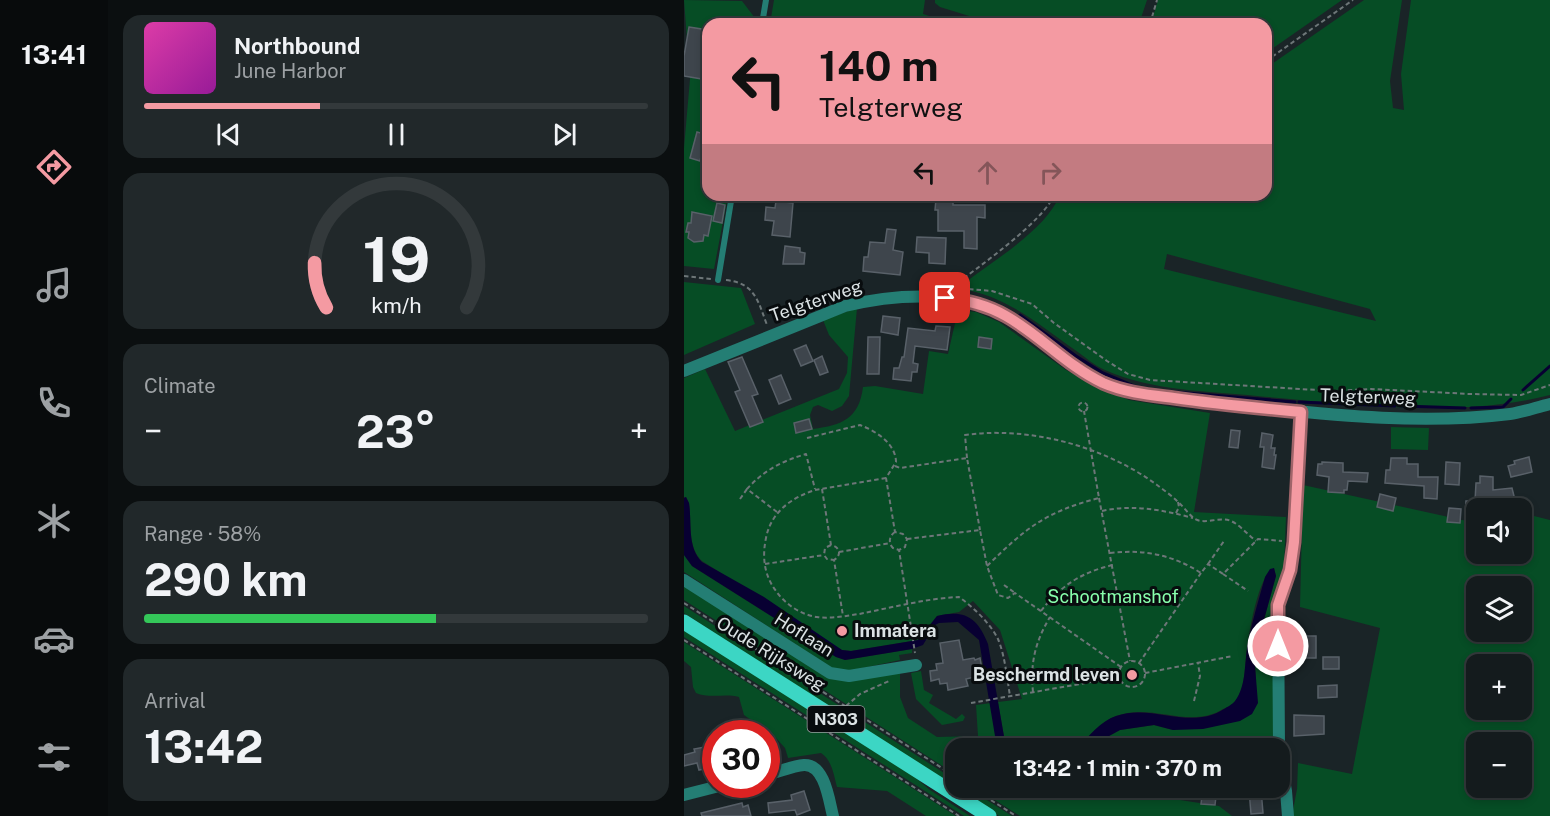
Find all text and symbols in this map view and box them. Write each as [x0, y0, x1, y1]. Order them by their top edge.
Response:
text: Northbound [234, 33, 360, 59]
text: 13:41 [21, 38, 87, 70]
text: 140 m [819, 41, 939, 90]
icon: left [720, 42, 798, 120]
text: June Harbor [234, 59, 346, 83]
text: Telgterweg [819, 91, 963, 123]
icon: previous [212, 118, 245, 151]
icon: pause [380, 118, 413, 151]
icon: next [548, 118, 581, 151]
icon: directions [33, 146, 75, 188]
icon: left [908, 156, 941, 189]
icon: ahead [971, 156, 1004, 189]
icon: right [1034, 156, 1067, 189]
text: 19 [362, 223, 430, 296]
icon: music [33, 264, 75, 306]
pin [919, 272, 970, 323]
street label: Telgterweg [767, 275, 865, 326]
icon: arrive [928, 281, 961, 314]
text: km/h [371, 293, 421, 318]
text: Climate [144, 374, 216, 398]
icon: phone [33, 382, 75, 424]
street label: Telgterweg [1320, 384, 1416, 409]
text: 23° [356, 405, 436, 458]
text: − [144, 412, 162, 450]
text: + [630, 412, 648, 450]
map controls [1466, 498, 1532, 798]
button: sound [1466, 498, 1532, 564]
icon: climate [33, 500, 75, 542]
text: Range · 58% [144, 522, 261, 546]
text: 290 km [144, 553, 308, 606]
button: layers [1466, 576, 1532, 642]
park label: Schootmanshof [1047, 586, 1179, 607]
street label: Hoflaan [771, 608, 838, 661]
street label: Oude Rijksweg [713, 612, 830, 695]
position arrow [1246, 614, 1310, 678]
icon: car [33, 618, 75, 660]
place label: Immatera [854, 620, 937, 641]
marker: Immatera [835, 624, 849, 638]
button: + [1466, 654, 1532, 720]
place label: Beschermd leven [973, 664, 1120, 685]
marker: Beschermd leven [1125, 668, 1139, 682]
text: Arrival [144, 689, 206, 713]
road number: N303 [808, 706, 864, 732]
text: 13:42 [144, 720, 263, 773]
speed limit sign: 30 [702, 720, 780, 798]
button: − [1466, 732, 1532, 798]
icon: filters [33, 736, 75, 778]
text: 13:42 · 1 min · 370 m [1013, 755, 1222, 781]

